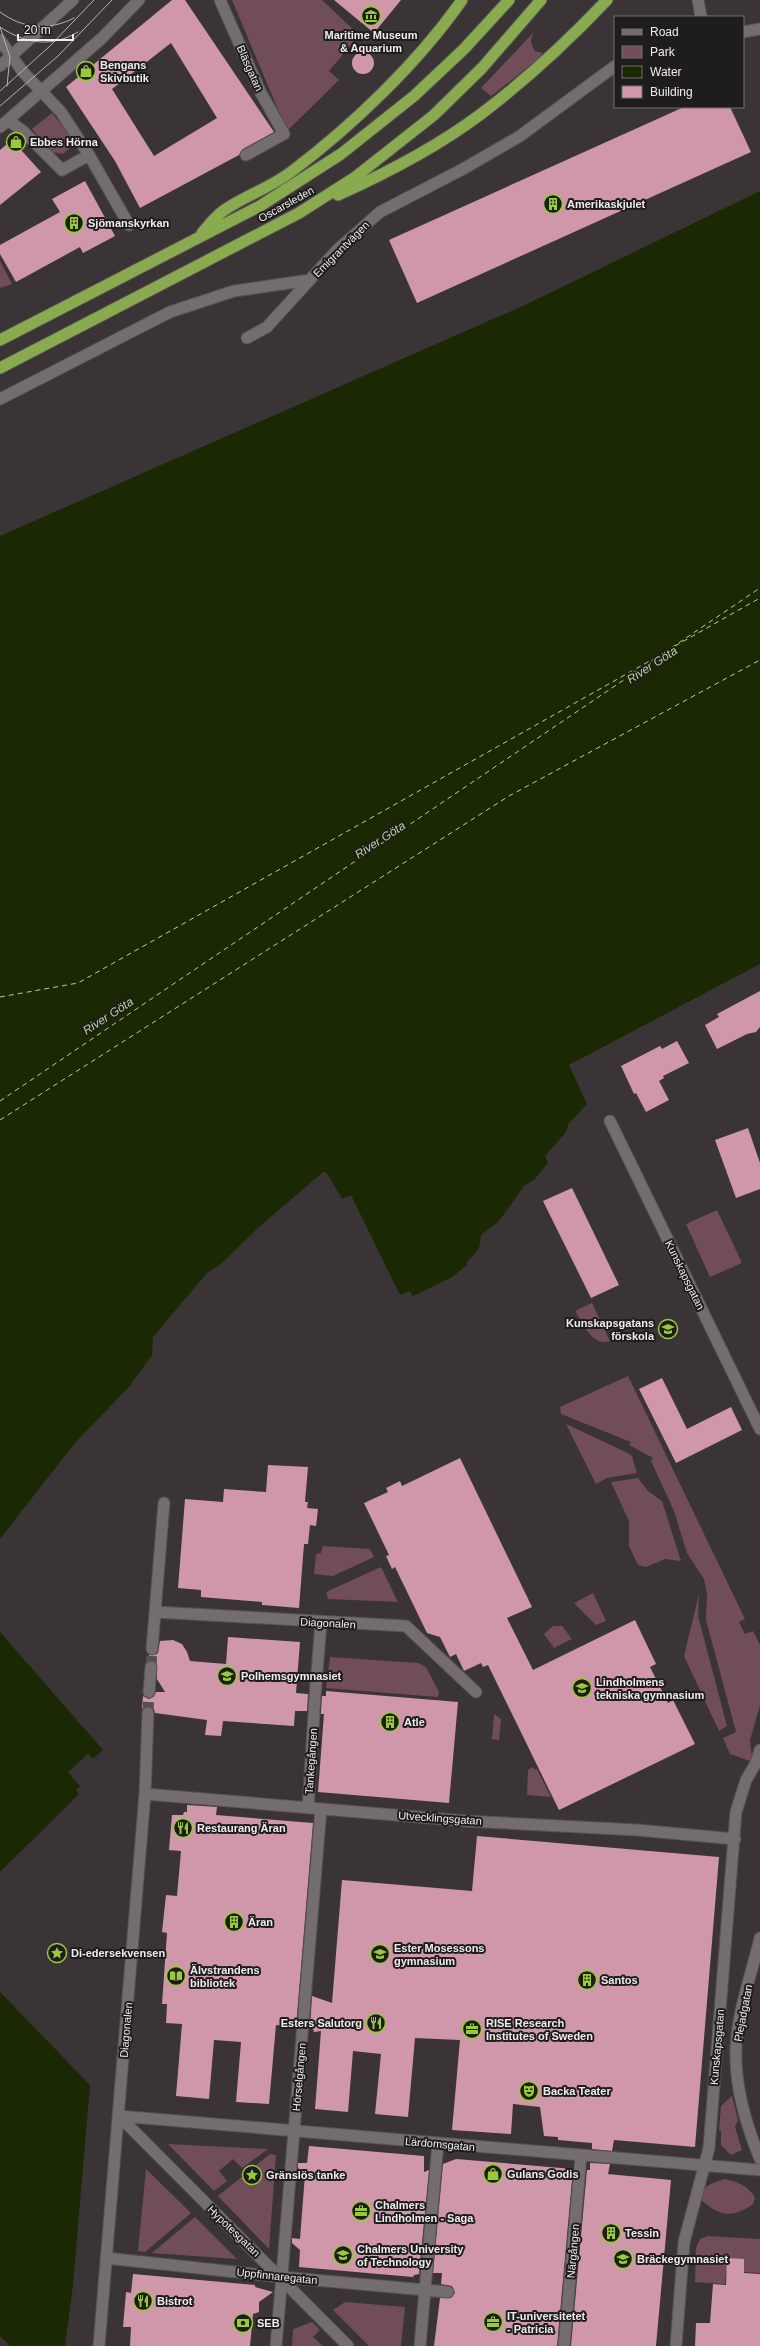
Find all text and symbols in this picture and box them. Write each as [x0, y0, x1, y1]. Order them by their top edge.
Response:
museum icon: Maritime Museum & Aquarium [360, 5, 382, 27]
scale bar [18, 16, 73, 42]
legend [614, 16, 744, 108]
text: 20 m [24, 23, 51, 37]
text: Road [650, 25, 679, 39]
place label: Maritime Museum & Aquarium [325, 29, 418, 54]
street label: Bläsgatan [235, 43, 265, 93]
text: Park [650, 45, 676, 59]
place label: Bengans Skivbutik [100, 59, 150, 84]
shop icon: Bengans Skivbutik [75, 60, 97, 82]
text: Water [650, 65, 682, 79]
text: Building [650, 85, 693, 99]
shop icon: Ebbes Hörna [5, 131, 27, 153]
place label: Ebbes Hörna [30, 136, 99, 148]
street label: Oscarsleden [256, 184, 316, 224]
building icon: Amerikaskjulet [542, 193, 564, 215]
place label: Amerikaskjulet [567, 198, 646, 210]
building icon: Sjömanskyrkan [63, 212, 85, 234]
place label: Sjömanskyrkan [88, 217, 170, 229]
street label: Emigrantvägen [311, 219, 371, 279]
water label: River Göta [624, 643, 680, 686]
water label: River Göta [352, 818, 408, 861]
water label: River Göta [80, 994, 136, 1037]
street label: Kunskapsgatan [663, 1238, 707, 1312]
place label: Kunskapsgatans förskola [566, 1317, 655, 1342]
school or university icon: Kunskapsgatans förskola [657, 1318, 679, 1340]
street label: Diagonalen [300, 1616, 356, 1630]
school or university icon: Polhemsgymnasiet [216, 1665, 238, 1687]
place label: Polhemsgymnasiet [241, 1670, 342, 1682]
place label: Lindholmens tekniska gymnasium [596, 1676, 704, 1701]
school or university icon: Lindholmens tekniska gymnasium [571, 1677, 593, 1699]
building icon: Atle [379, 1711, 401, 1733]
place label: Atle [404, 1716, 425, 1728]
street label: Tankegången [303, 1728, 319, 1794]
street label: Utvecklingsgatan [398, 1809, 482, 1827]
restaurant icon: Restaurang Äran [172, 1817, 194, 1839]
place label: Restaurang Äran [197, 1822, 286, 1834]
building icon: Äran [223, 1911, 245, 1933]
place label: Äran [248, 1916, 273, 1928]
place icon: Di-edersekvensen [46, 1942, 68, 1964]
place label: Ester Mosessons gymnasium [394, 1942, 484, 1967]
school or university icon: Ester Mosessons gymnasium [369, 1943, 391, 1965]
place label: Di-edersekvensen [71, 1947, 165, 1959]
place label: Älvstrandens bibliotek [190, 1964, 260, 1989]
library icon: Älvstrandens bibliotek [165, 1965, 187, 1987]
building icon: Santos [576, 1969, 598, 1991]
place label: Santos [601, 1974, 638, 1986]
street label: Plejadgatan [732, 1983, 754, 2043]
street label: Diagonalen [118, 2002, 134, 2058]
street label: Kunskapsgatan [708, 2009, 726, 2085]
restaurant icon: Esters Salutorg [365, 2012, 387, 2034]
place label: Esters Salutorg [281, 2017, 362, 2029]
place label: RISE Research Institutes of Sweden [486, 2017, 593, 2042]
office icon: RISE Research Institutes of Sweden [461, 2018, 483, 2040]
street label: Hörselgången [290, 2042, 308, 2112]
theatre icon: Backa Teater [518, 2080, 540, 2102]
place label: Backa Teater [543, 2085, 611, 2097]
street label: Lärdomsgatan [404, 2135, 476, 2153]
shop icon: Gulans Godis [482, 2163, 504, 2185]
place icon: Gränslös tanke [241, 2164, 263, 2186]
place label: Gulans Godis [507, 2168, 579, 2180]
place label: Gränslös tanke [266, 2169, 345, 2181]
place label: Chalmers Lindholmen - Saga [375, 2199, 474, 2224]
office icon: Chalmers Lindholmen - Saga [350, 2200, 372, 2222]
street label: Hypotesgatan [205, 2203, 263, 2259]
building icon: Tessin [600, 2222, 622, 2244]
street label: Närgången [565, 2223, 581, 2279]
place label: Tessin [625, 2227, 659, 2239]
place label: Chalmers University of Technology [357, 2243, 464, 2268]
school or university icon: Chalmers University of Technology [332, 2244, 354, 2266]
school or university icon: Bräckegymnasiet [612, 2248, 634, 2270]
place label: Bräckegymnasiet [637, 2253, 728, 2265]
street label: Uppfinnaregatan [236, 2266, 318, 2286]
restaurant icon: Bistrot [132, 2290, 154, 2312]
place label: Bistrot [157, 2295, 193, 2307]
place label: IT-universitetet - Patricia [507, 2310, 586, 2335]
office icon: IT-universitetet - Patricia [482, 2311, 504, 2333]
bank icon: SEB [232, 2312, 254, 2334]
place label: SEB [257, 2317, 280, 2329]

